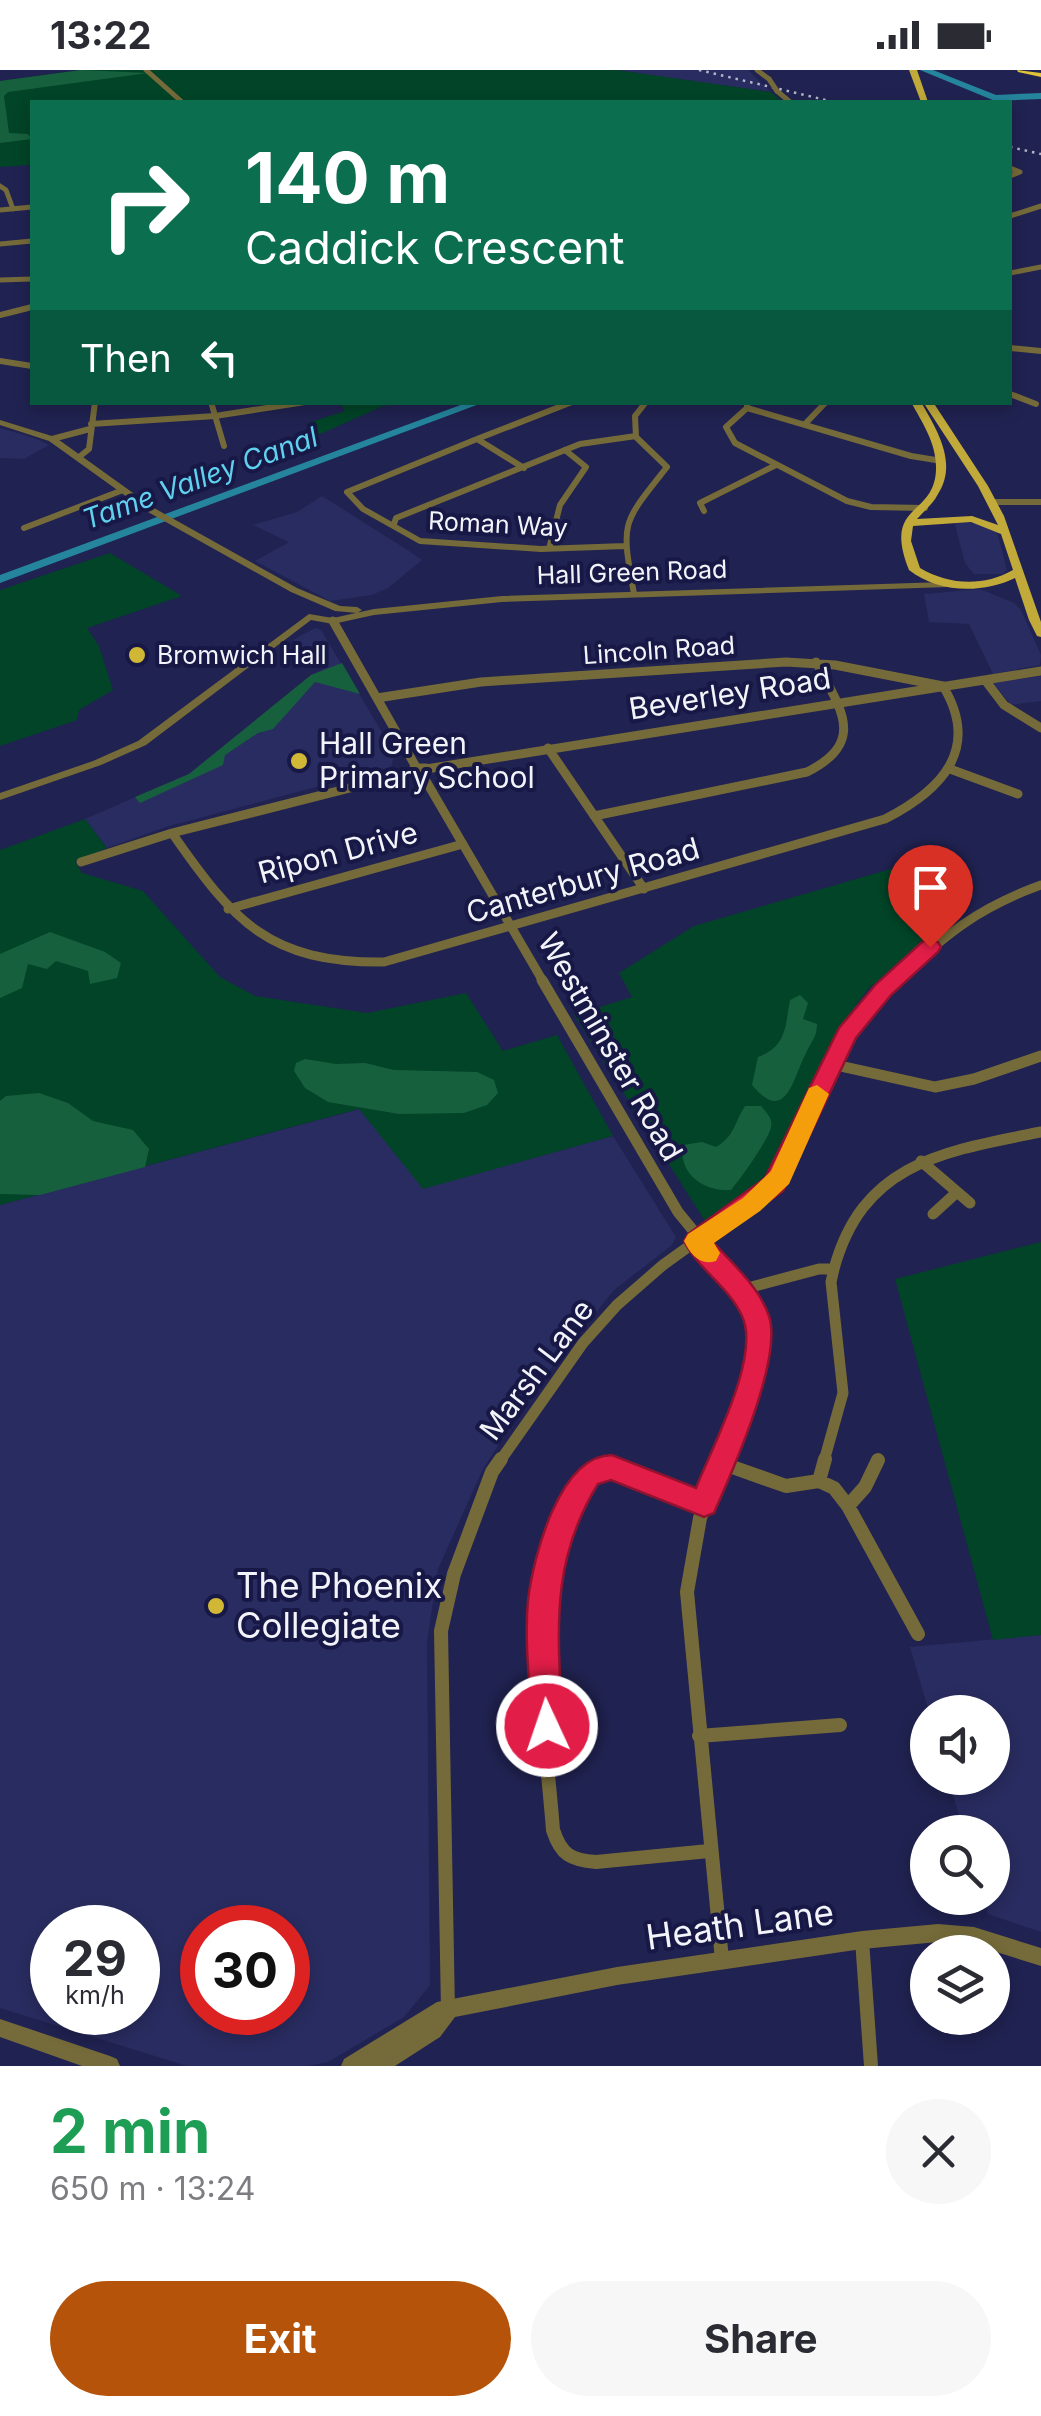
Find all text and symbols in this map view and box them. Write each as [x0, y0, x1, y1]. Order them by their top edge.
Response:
text: 13:22 [50, 12, 151, 58]
text: 140 m [245, 135, 450, 220]
icon: right [80, 140, 210, 270]
text: Caddick Crescent [245, 220, 625, 275]
icon: left [192, 330, 247, 385]
text: Then [80, 335, 172, 381]
water label: Tame Valley Canal [78, 420, 322, 536]
street label: Roman Way [428, 505, 568, 543]
street label: Hall Green Road [536, 554, 728, 590]
street label: Lincoln Road [582, 630, 736, 670]
place label: Bromwich Hall [157, 640, 327, 670]
marker: Bromwich Hall [126, 644, 148, 666]
street label: Beverley Road [626, 659, 833, 727]
place label: Hall Green Primary School [319, 725, 535, 795]
marker: Hall Green Primary School [288, 750, 310, 772]
street label: Ripon Drive [254, 813, 421, 891]
street label: Canterbury Road [462, 830, 703, 931]
pin [888, 845, 973, 948]
icon: arrive [903, 860, 958, 915]
street label: Westminster Road [531, 926, 691, 1167]
street label: Marsh Lane [472, 1292, 601, 1447]
place label: The Phoenix Collegiate [236, 1564, 442, 1646]
marker: The Phoenix Collegiate [205, 1595, 227, 1617]
position arrow [495, 1674, 599, 1778]
map controls [910, 1695, 1010, 2035]
button: sound [910, 1695, 1010, 1795]
button: search [910, 1815, 1010, 1915]
street label: Heath Lane [643, 1890, 836, 1958]
speed limit sign: 30 [180, 1905, 310, 2035]
text: 29 [63, 1928, 127, 1988]
button: layers [910, 1935, 1010, 2035]
text: km/h [65, 1980, 125, 2010]
text: 2 min [50, 2095, 210, 2167]
button: close [886, 2099, 991, 2204]
text: 650 m · 13:24 [50, 2169, 255, 2208]
button: Exit [50, 2281, 511, 2396]
button: Share [531, 2281, 991, 2396]

